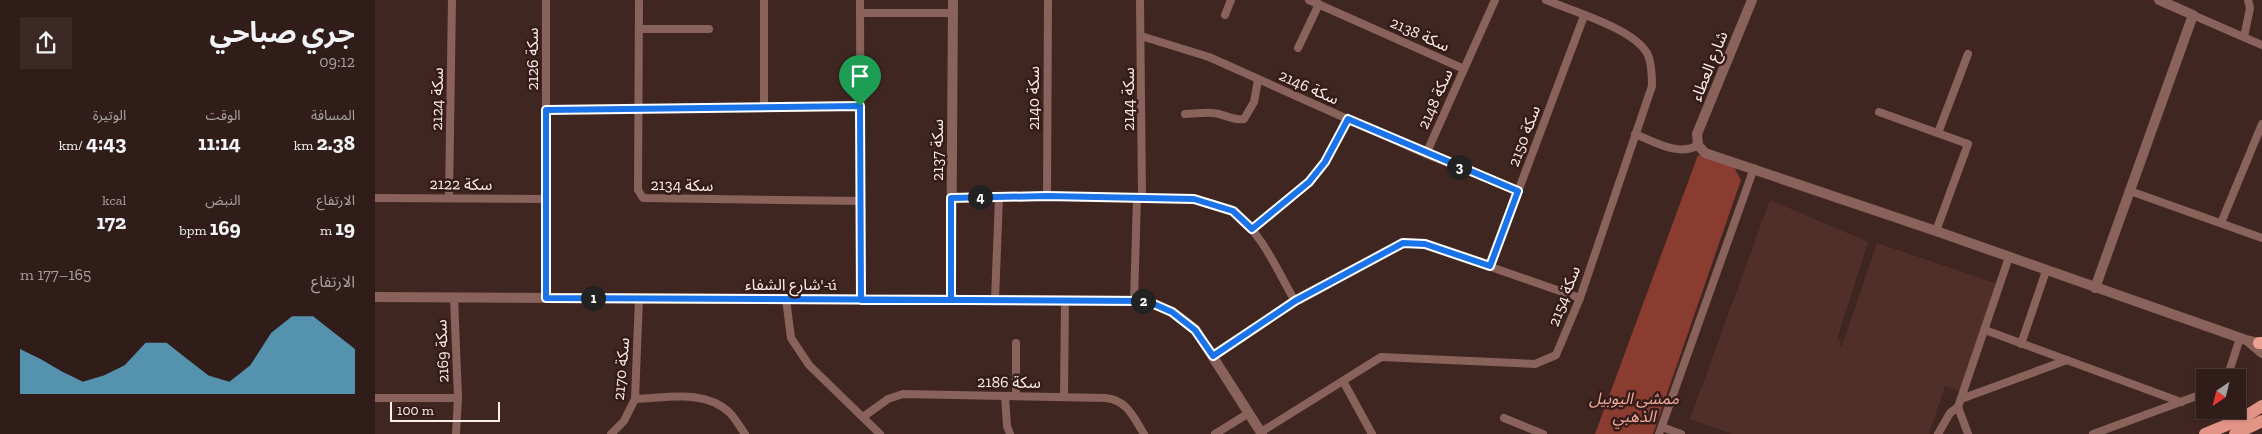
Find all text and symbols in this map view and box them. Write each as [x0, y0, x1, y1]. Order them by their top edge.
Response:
street label: سكة 2138 [1387, 13, 1453, 55]
text: جري صباحي [210, 16, 355, 49]
button: share [20, 17, 72, 69]
street label: سكة 2126 [523, 27, 542, 91]
street label: شارع العطاء [1686, 28, 1734, 105]
text: 09:12 [319, 52, 355, 71]
pin [839, 55, 881, 106]
icon: arrive [846, 62, 874, 90]
street label: سكة 2146 [1276, 65, 1342, 109]
street label: سكة 2140 [1024, 66, 1043, 130]
street label: سكة 2148 [1413, 66, 1457, 132]
street label: سكة 2124 [427, 67, 447, 131]
street label: سكة 2144 [1119, 67, 1138, 131]
street label: سكة 2150 [1504, 103, 1544, 169]
text: الوتيرة [93, 107, 126, 124]
text: الوقت [206, 107, 241, 124]
text: المسافة [311, 107, 355, 124]
street label: سكة 2137 [928, 119, 947, 181]
text: 4:43 [86, 130, 126, 155]
text: 11:14 [198, 130, 241, 155]
text: 2.38 [316, 130, 355, 155]
text: /km [59, 137, 86, 154]
text: km [294, 137, 316, 154]
pin: 3 [1447, 154, 1471, 180]
text: 3 [1456, 159, 1463, 176]
street label: سكة 2122 [429, 174, 493, 194]
street label: سكة 2134 [650, 175, 714, 195]
pin: 4 [967, 184, 993, 210]
text: 4 [977, 189, 984, 206]
text: kcal [102, 192, 126, 209]
text: النبض [205, 192, 241, 209]
text: الارتفاع [317, 192, 355, 209]
text: 172 [97, 209, 126, 234]
text: 169 [210, 215, 241, 240]
text: 19 [335, 215, 355, 240]
text: bpm [179, 222, 210, 239]
text: m [320, 222, 335, 239]
street label: سكة 2154 [1544, 263, 1584, 329]
text: 165–177 m [20, 265, 91, 284]
text: الارتفاع [311, 272, 355, 291]
street label: شارع الشفاء'-ú [745, 275, 837, 297]
pin: 1 [581, 286, 605, 310]
pin: 2 [1131, 288, 1155, 314]
text: 1 [591, 290, 596, 307]
text: 2 [1140, 293, 1147, 310]
street label: سكة 2169 [431, 319, 453, 383]
street label: سكة 2170 [609, 337, 633, 401]
north arrow [2196, 369, 2246, 419]
map controls [2196, 369, 2246, 419]
street label: سكة 2186 [977, 372, 1041, 392]
park label: ممشى اليوبيل الذهبي [1589, 389, 1680, 429]
scale bar [390, 399, 500, 422]
text: 100 m [397, 402, 434, 419]

